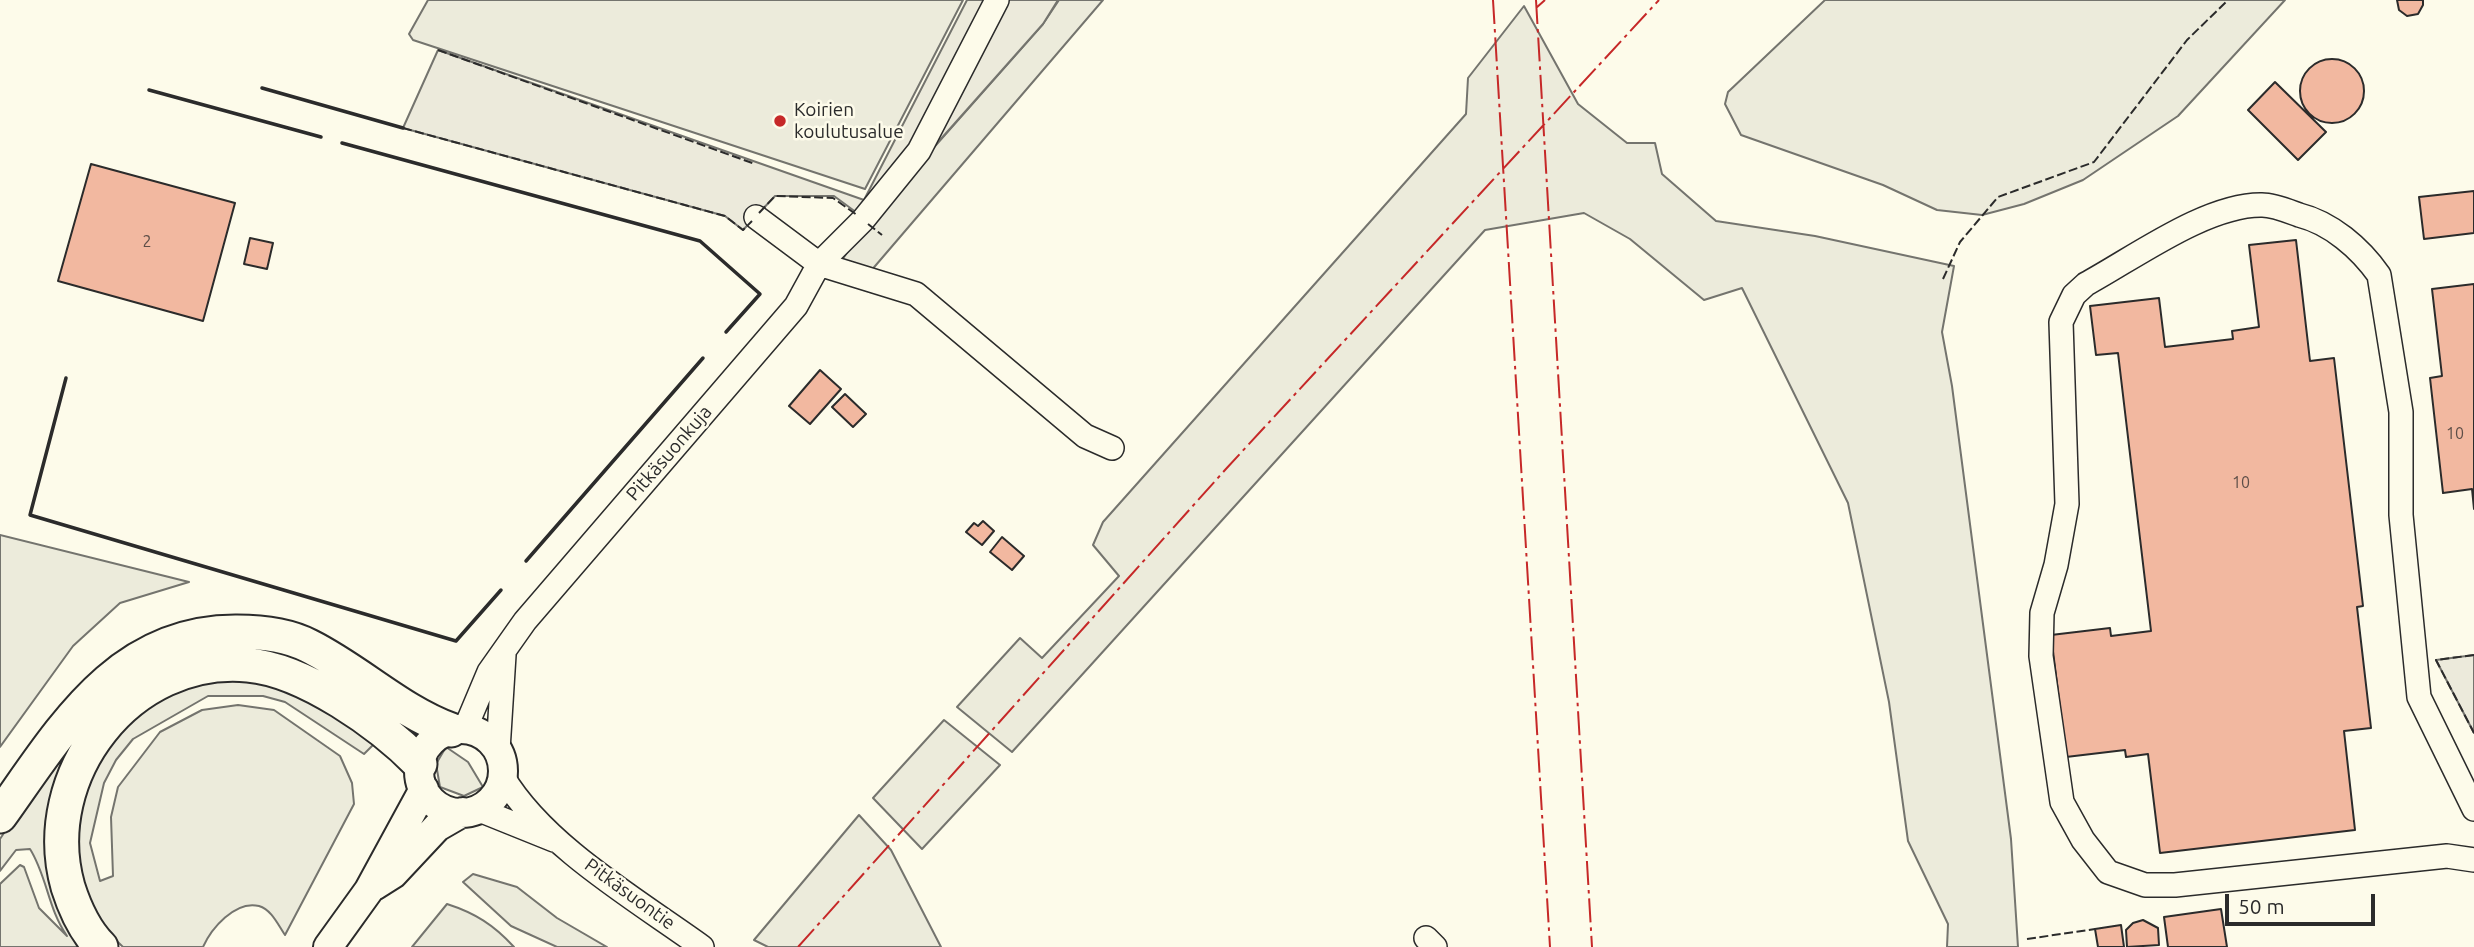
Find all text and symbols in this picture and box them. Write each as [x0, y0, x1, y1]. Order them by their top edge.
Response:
place label: Koirien koulutusalue [794, 99, 904, 143]
marker: Koirien koulutusalue [772, 113, 788, 129]
house number: 2 [142, 232, 152, 252]
street label: Pitkäsuonkuja [621, 401, 717, 505]
house number: 10 [2446, 424, 2464, 444]
house number: 10 [2232, 473, 2250, 493]
street label: Pitkäsuontie [580, 854, 680, 934]
scale bar [2229, 880, 2380, 924]
text: 50 m [2238, 894, 2285, 918]

